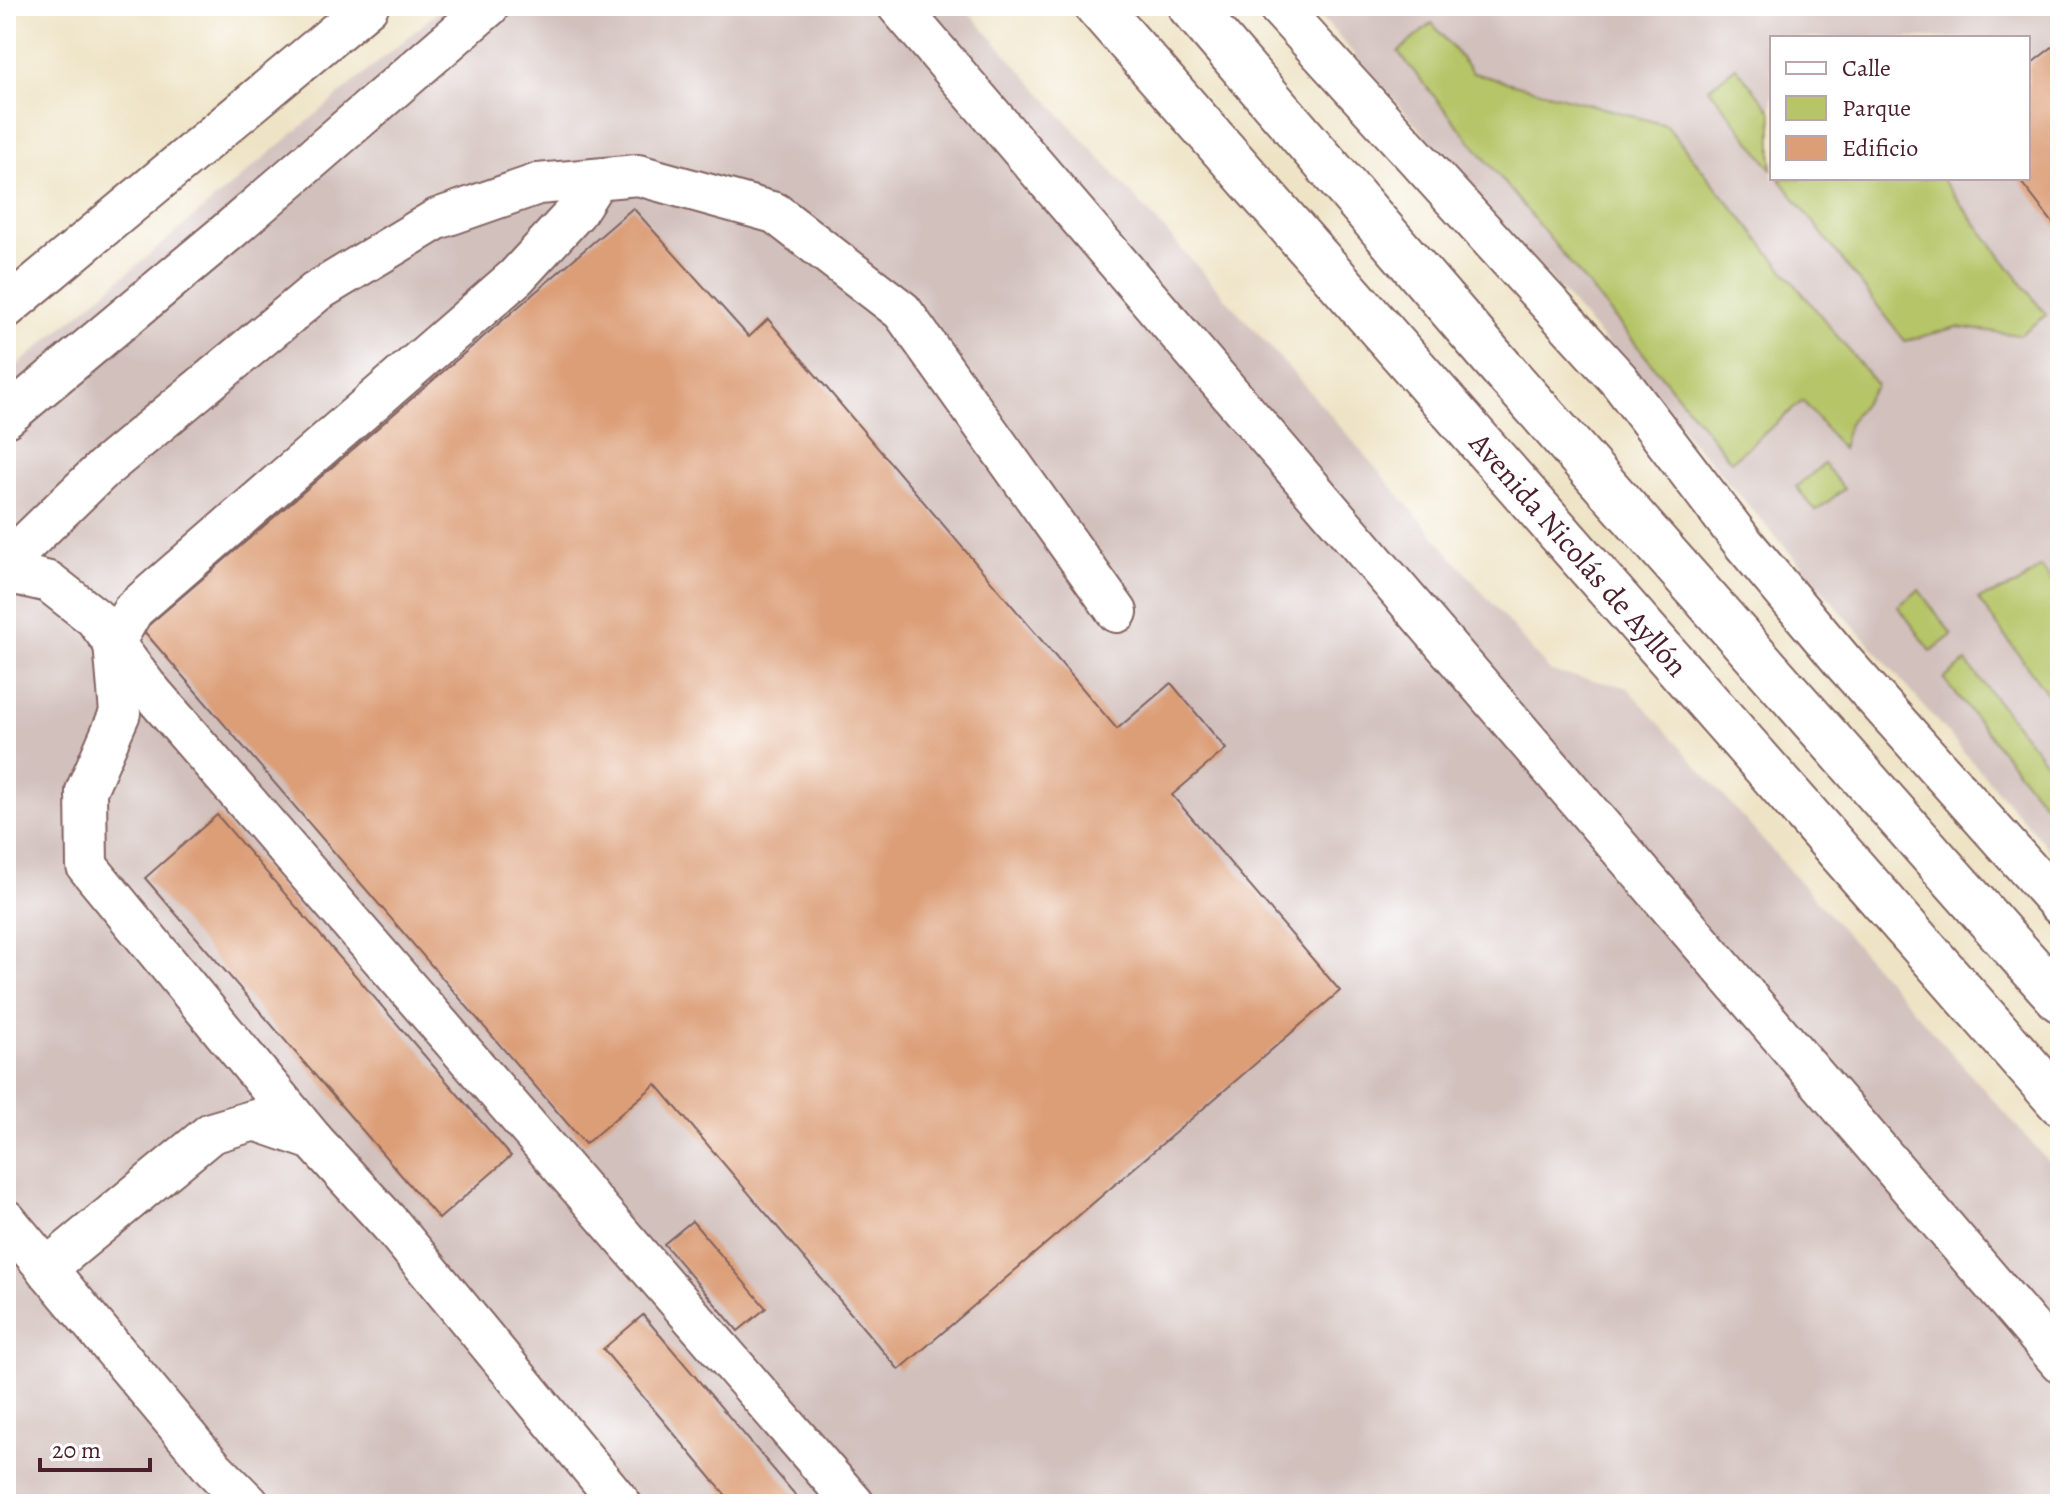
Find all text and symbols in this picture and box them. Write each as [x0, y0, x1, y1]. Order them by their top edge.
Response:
legend [1770, 36, 2030, 180]
text: Calle [1842, 52, 1891, 84]
text: Parque [1842, 92, 1911, 124]
text: Edificio [1842, 132, 1918, 164]
street label: Avenida Nicolás de Ayllón [1460, 423, 1697, 685]
scale bar [40, 1422, 150, 1472]
text: 20 m [52, 1434, 101, 1466]

